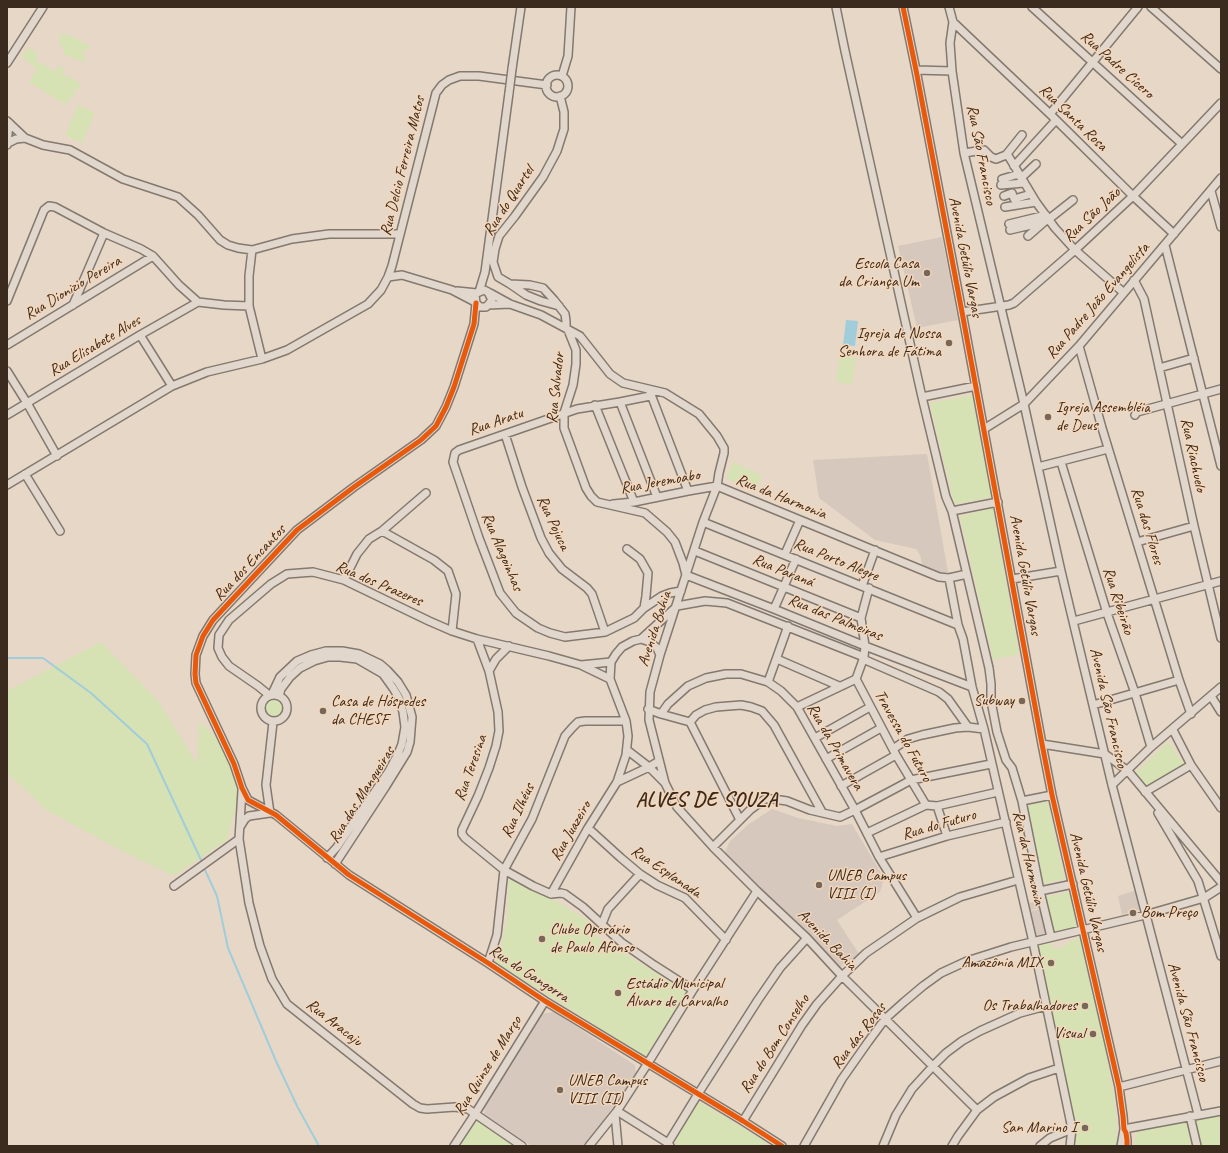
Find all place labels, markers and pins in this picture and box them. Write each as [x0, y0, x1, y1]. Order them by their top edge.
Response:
place label: Escola Casa da Criança Um [838, 254, 919, 292]
marker: Escola Casa da Criança Um [922, 268, 932, 278]
place label: Igreja de Nossa Senhora de Fátima [838, 324, 941, 362]
marker: Igreja de Nossa Senhora de Fátima [944, 338, 954, 348]
place label: Igreja Assembléia de Deus [1056, 398, 1150, 436]
marker: Igreja Assembléia de Deus [1043, 412, 1053, 422]
place label: Subway [974, 691, 1014, 711]
place label: Casa de Hóspedes da CHESF [331, 692, 425, 730]
marker: Subway [1017, 696, 1027, 706]
marker: Casa de Hóspedes da CHESF [318, 706, 328, 716]
place label: UNEB Campus VIII (I) [827, 866, 906, 904]
marker: UNEB Campus VIII (I) [814, 880, 824, 890]
place label: Bom Preço [1141, 903, 1198, 923]
marker: Bom Preço [1128, 908, 1138, 918]
place label: Clube Operário de Paulo Afonso [550, 920, 634, 958]
marker: Clube Operário de Paulo Afonso [537, 934, 547, 944]
place label: Amazônia MIX [961, 953, 1043, 973]
marker: Amazônia MIX [1046, 958, 1056, 968]
place label: Estádio Municipal Álvaro de Carvalho [626, 974, 727, 1012]
marker: Estádio Municipal Álvaro de Carvalho [613, 988, 623, 998]
place label: Os Trabalhadores [982, 996, 1077, 1016]
marker: Os Trabalhadores [1080, 1001, 1090, 1011]
place label: Visual [1054, 1024, 1085, 1044]
marker: Visual [1088, 1029, 1098, 1039]
place label: UNEB Campus VIII (II) [568, 1071, 647, 1109]
marker: UNEB Campus VIII (II) [555, 1085, 565, 1095]
place label: San Marino I [1001, 1118, 1077, 1138]
marker: San Marino I [1080, 1123, 1090, 1133]

